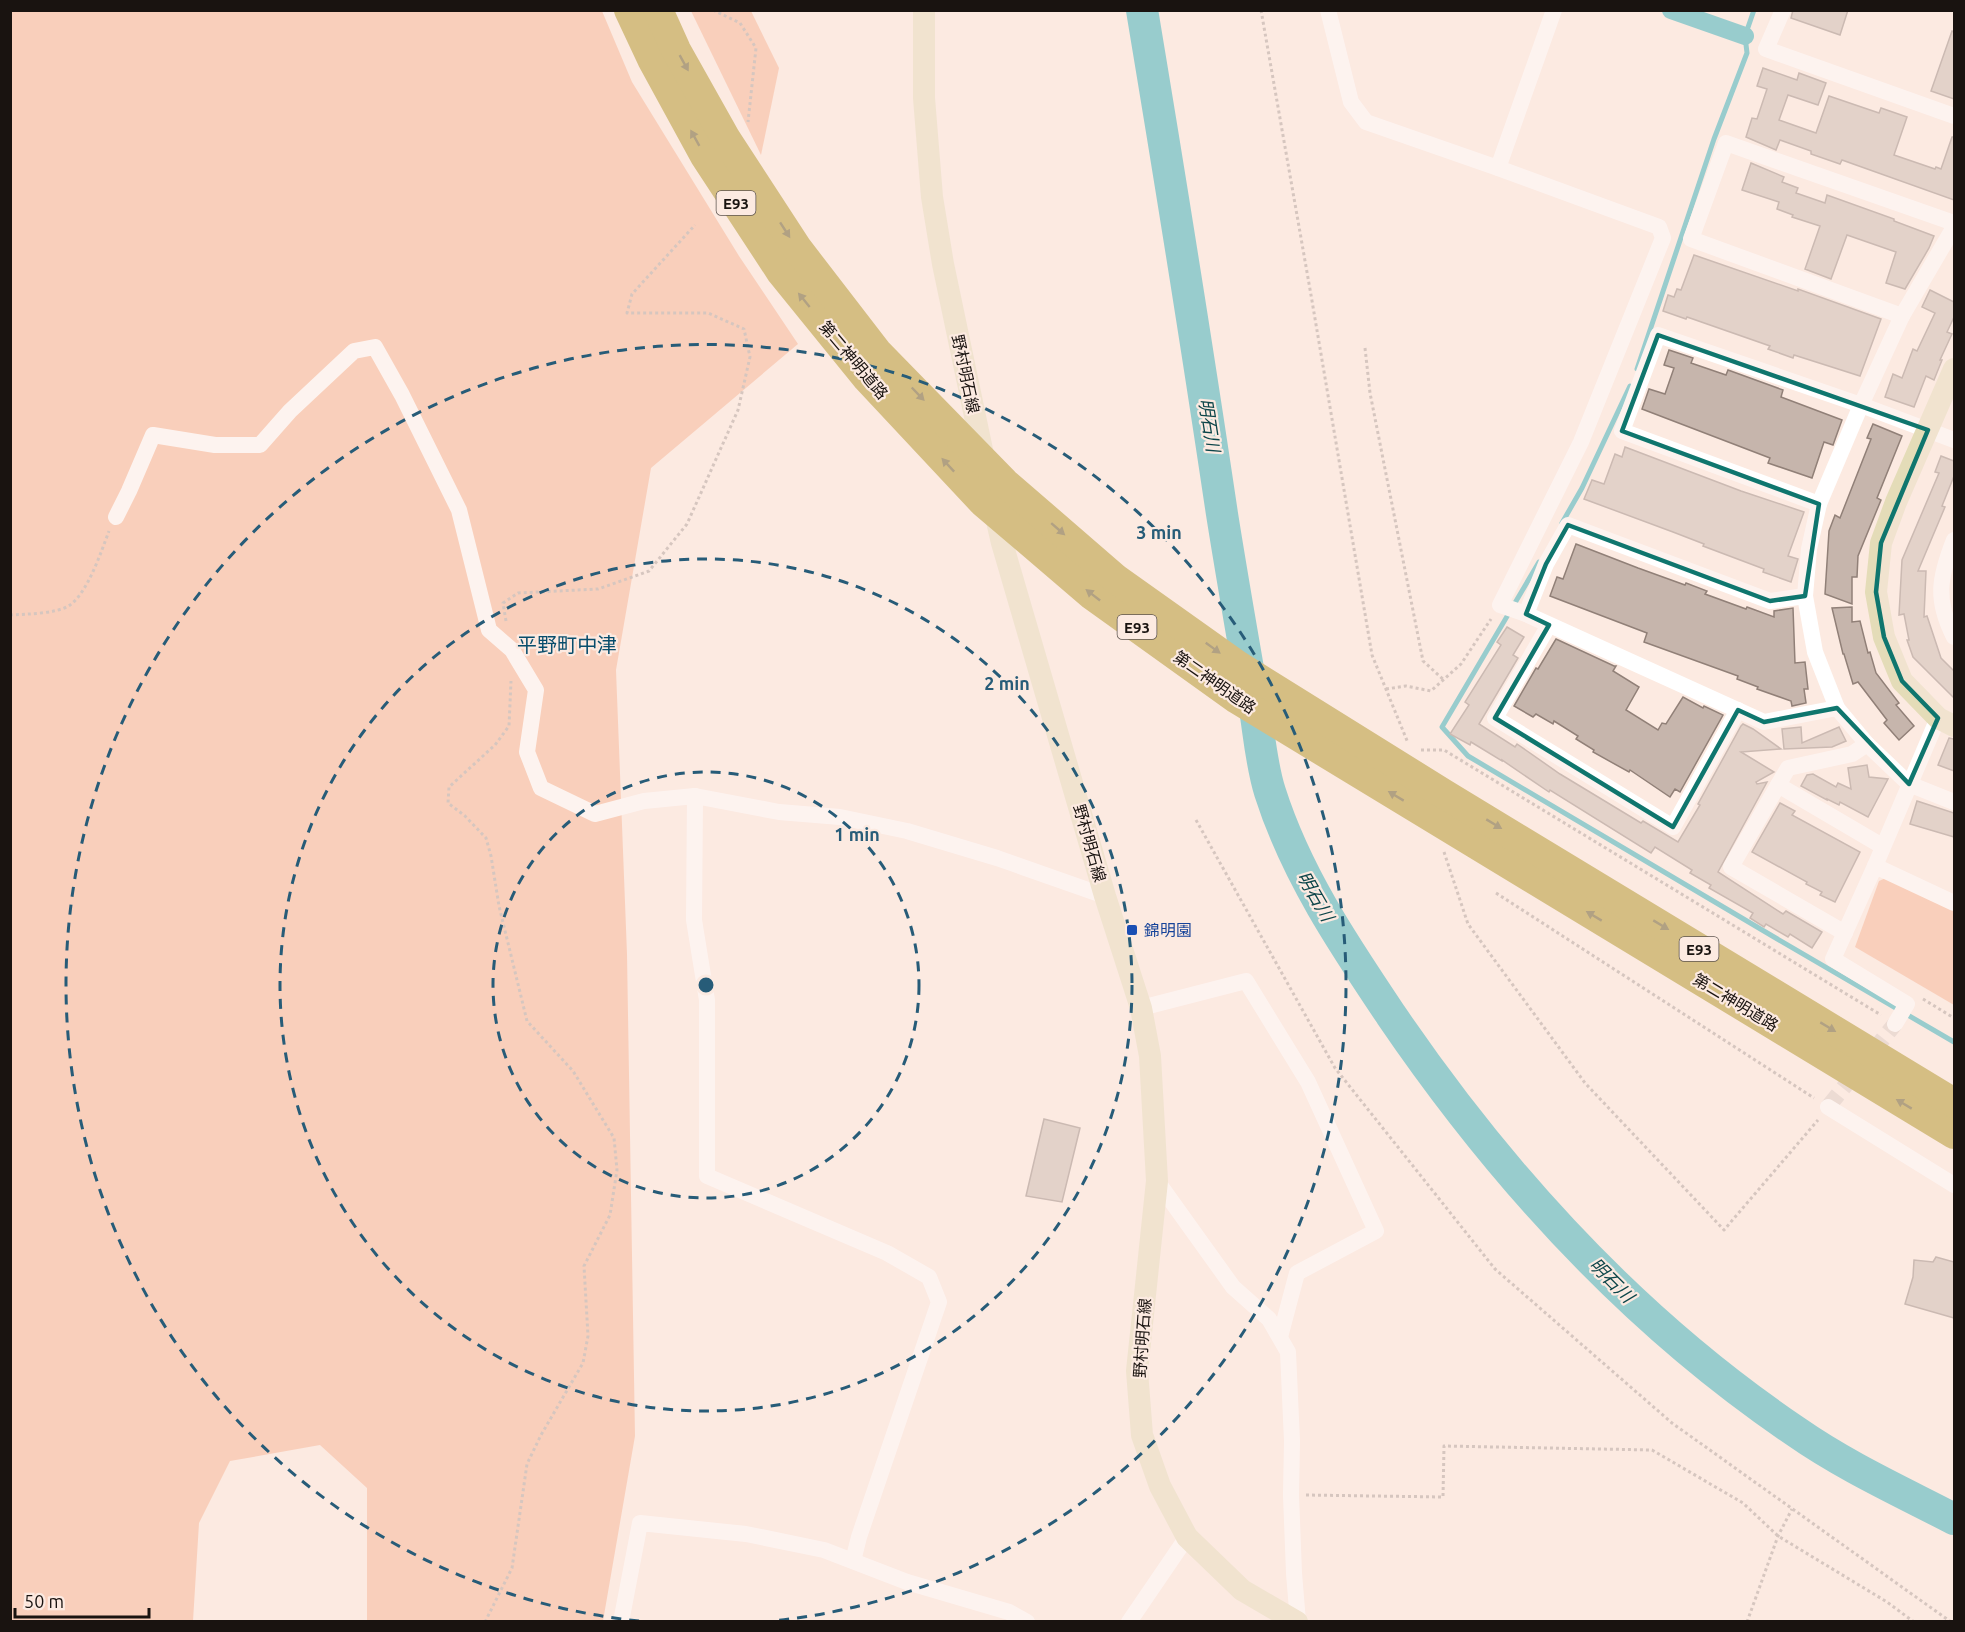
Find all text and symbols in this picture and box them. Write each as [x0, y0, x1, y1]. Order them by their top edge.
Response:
one-way arrow [679, 55, 689, 72]
one-way arrow [691, 130, 701, 147]
road number: E93 [716, 191, 756, 215]
one-way arrow [779, 221, 791, 237]
one-way arrow [797, 292, 810, 308]
street label: 第二神明道路 [816, 317, 892, 403]
street label: 野村明石線 [949, 333, 983, 415]
one-way arrow [911, 386, 925, 401]
water label: 明石川 [1196, 397, 1224, 455]
one-way arrow [942, 459, 956, 473]
one-way arrow [1050, 522, 1065, 535]
text: 3 min [1136, 522, 1182, 542]
one-way arrow [1086, 590, 1101, 602]
road number: E93 [1118, 615, 1156, 639]
district label: 平野町中津 [517, 633, 617, 656]
one-way arrow [1204, 642, 1220, 654]
street label: 第二神明道路 [1171, 647, 1259, 717]
text: 2 min [984, 673, 1030, 693]
one-way arrow [1388, 790, 1404, 801]
street label: 野村明石線 [1070, 802, 1110, 884]
one-way arrow [1486, 819, 1502, 830]
text: 1 min [834, 824, 880, 844]
water label: 明石川 [1294, 868, 1339, 926]
one-way arrow [1586, 910, 1602, 921]
one-way arrow [1653, 920, 1669, 931]
place label: 錦明園 [1144, 921, 1192, 939]
marker: 錦明園 [1125, 923, 1139, 937]
road number: E93 [1680, 937, 1718, 961]
street label: 第二神明道路 [1690, 970, 1782, 1034]
centre of rings [696, 975, 716, 995]
one-way arrow [1820, 1021, 1836, 1032]
one-way arrow [1896, 1098, 1912, 1109]
water label: 明石川 [1586, 1254, 1640, 1308]
street label: 野村明石線 [1130, 1297, 1154, 1379]
scale bar [15, 1581, 148, 1619]
text: 50 m [24, 1591, 64, 1611]

